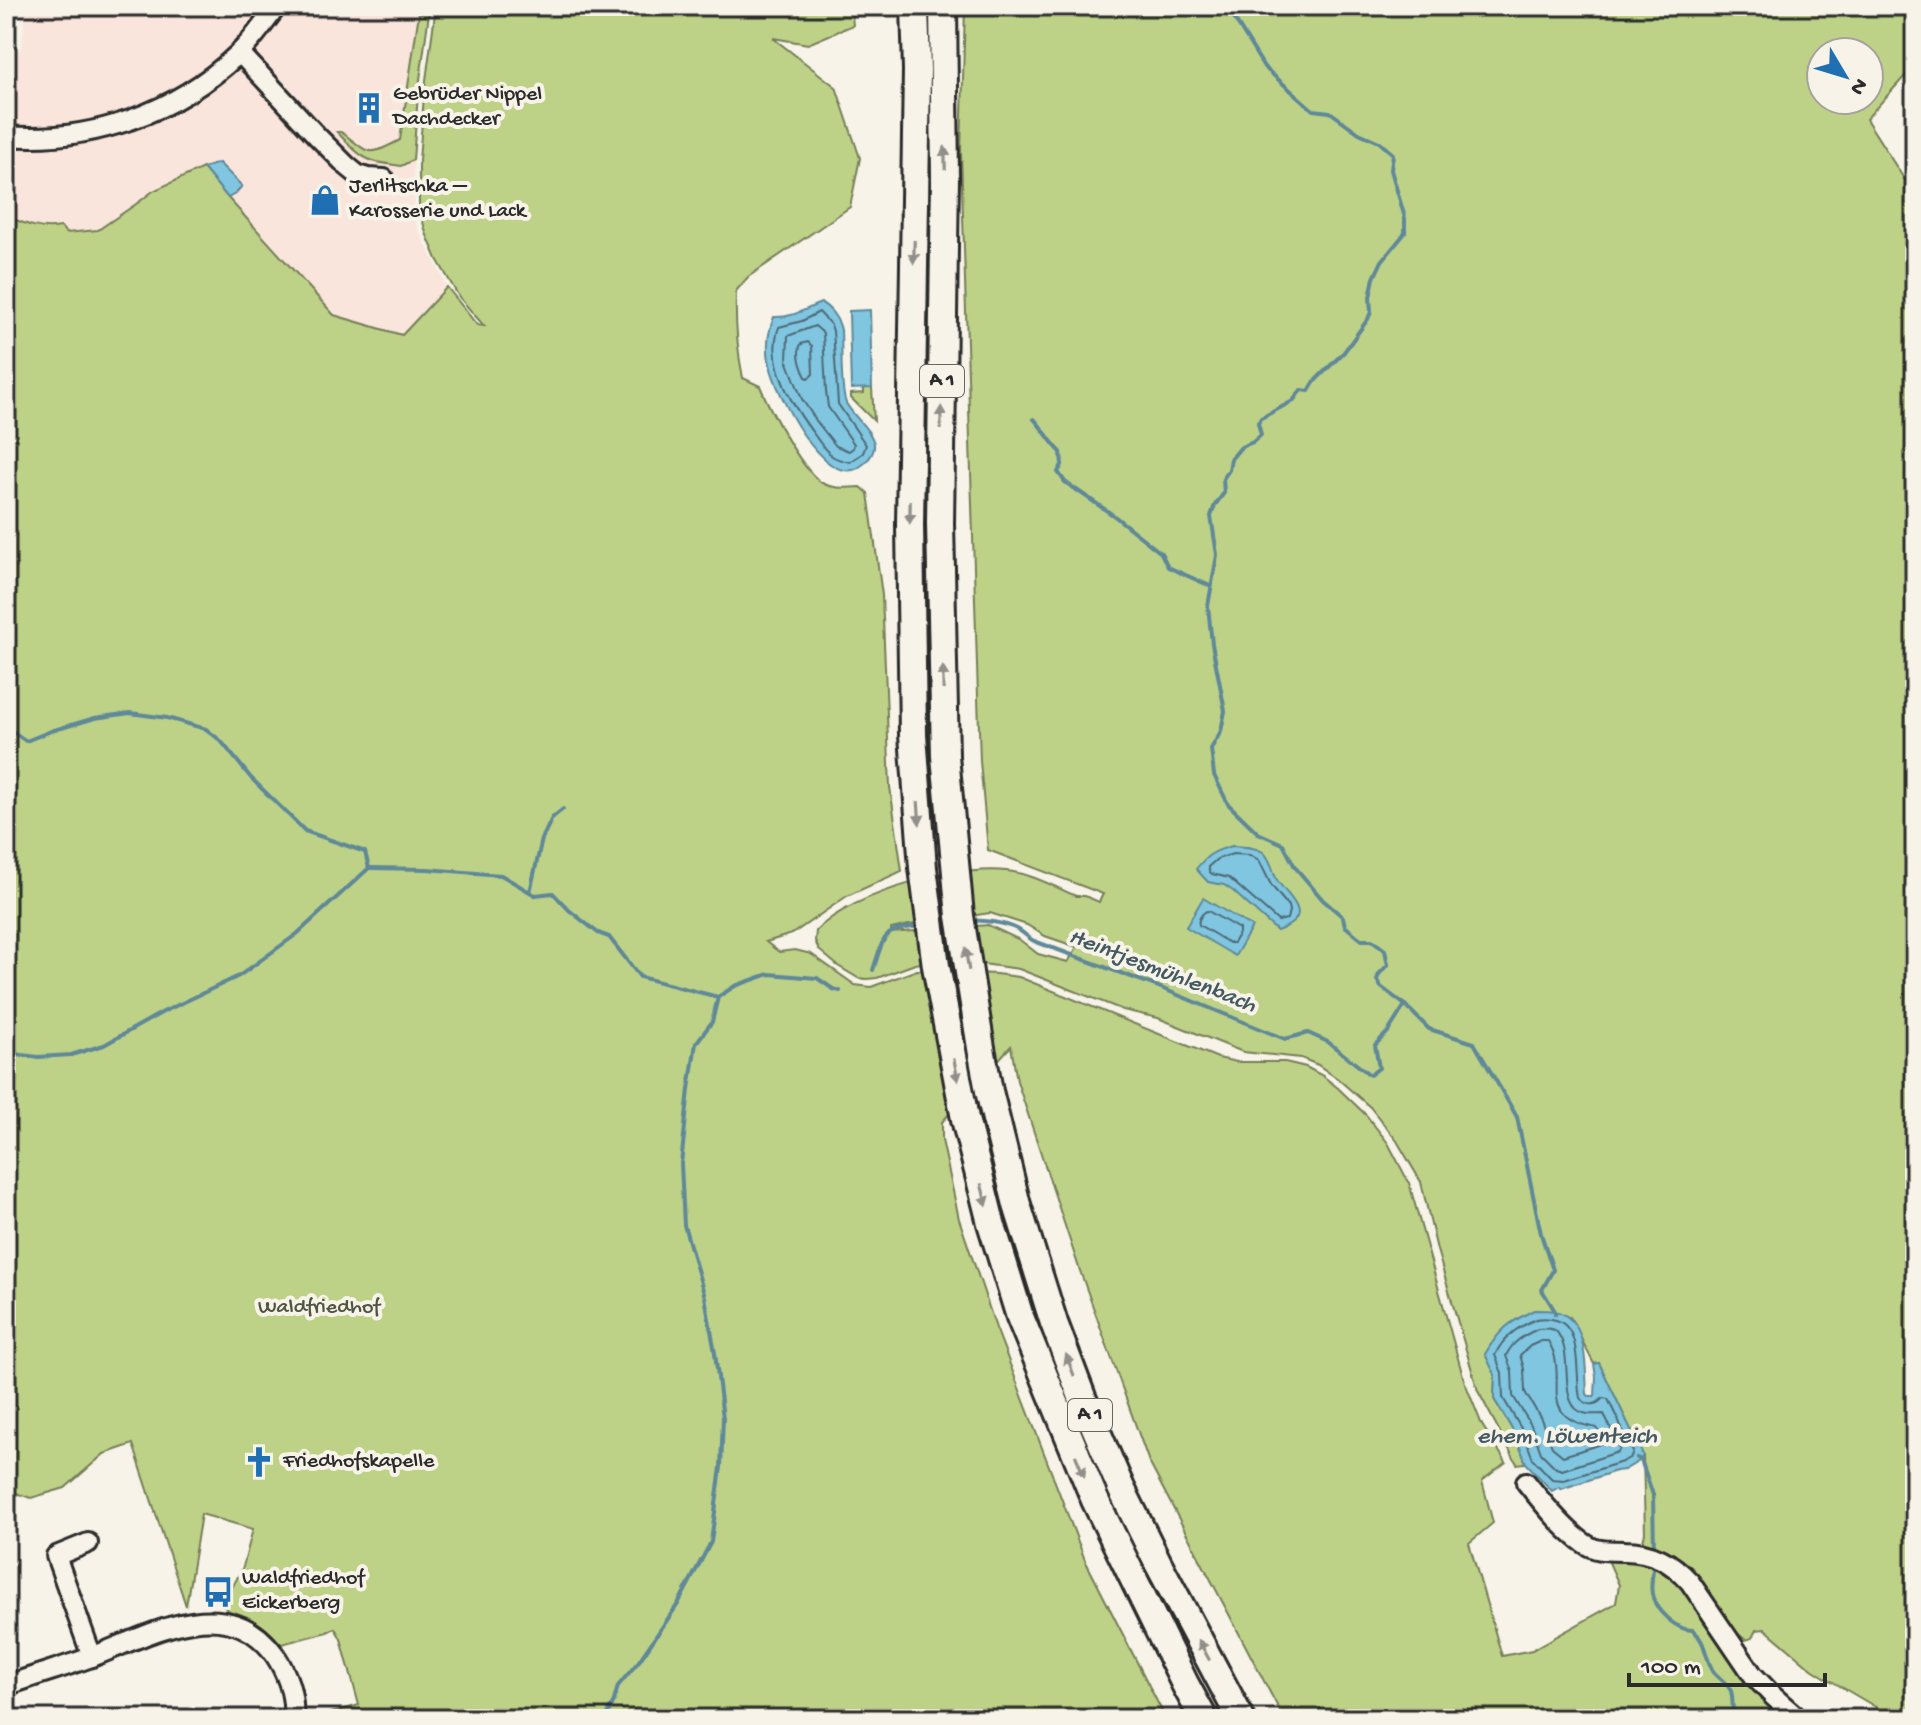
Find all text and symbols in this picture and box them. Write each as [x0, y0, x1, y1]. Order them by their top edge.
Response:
north arrow [1805, 36, 1885, 116]
text: N [1843, 72, 1872, 100]
place label: Gebrüder Nippel Dachdecker [391, 82, 542, 133]
building icon: Gebrüder Nippel Dachdecker [352, 91, 386, 125]
one-way arrow [938, 145, 951, 170]
place label: Jerlitschka – Karosserie und Lack [349, 174, 528, 225]
shop icon: Jerlitschka – Karosserie und Lack [308, 183, 342, 217]
one-way arrow [908, 240, 920, 265]
road number: A 1 [920, 365, 964, 397]
one-way arrow [935, 405, 947, 430]
one-way arrow [904, 500, 917, 525]
one-way arrow [937, 665, 950, 690]
one-way arrow [913, 801, 926, 826]
water label: Heintjesmühlenbach [1064, 923, 1261, 1021]
one-way arrow [960, 946, 972, 971]
one-way arrow [950, 1058, 962, 1083]
one-way arrow [978, 1182, 990, 1207]
park label: Waldfriedhof [258, 1295, 382, 1321]
one-way arrow [1063, 1352, 1076, 1376]
road number: A 1 [1068, 1399, 1112, 1431]
water label: ehem. Löwenteich [1477, 1423, 1658, 1452]
church icon: Friedhofskapelle [242, 1445, 276, 1479]
place label: Friedhofskapelle [282, 1449, 435, 1475]
one-way arrow [1074, 1454, 1087, 1478]
place label: Waldfriedhof Eickerberg [242, 1566, 366, 1617]
bus stop icon: Waldfriedhof Eickerberg [201, 1575, 235, 1609]
scale bar [1629, 1637, 1825, 1687]
one-way arrow [1197, 1639, 1210, 1662]
text: 100 m [1640, 1654, 1701, 1683]

